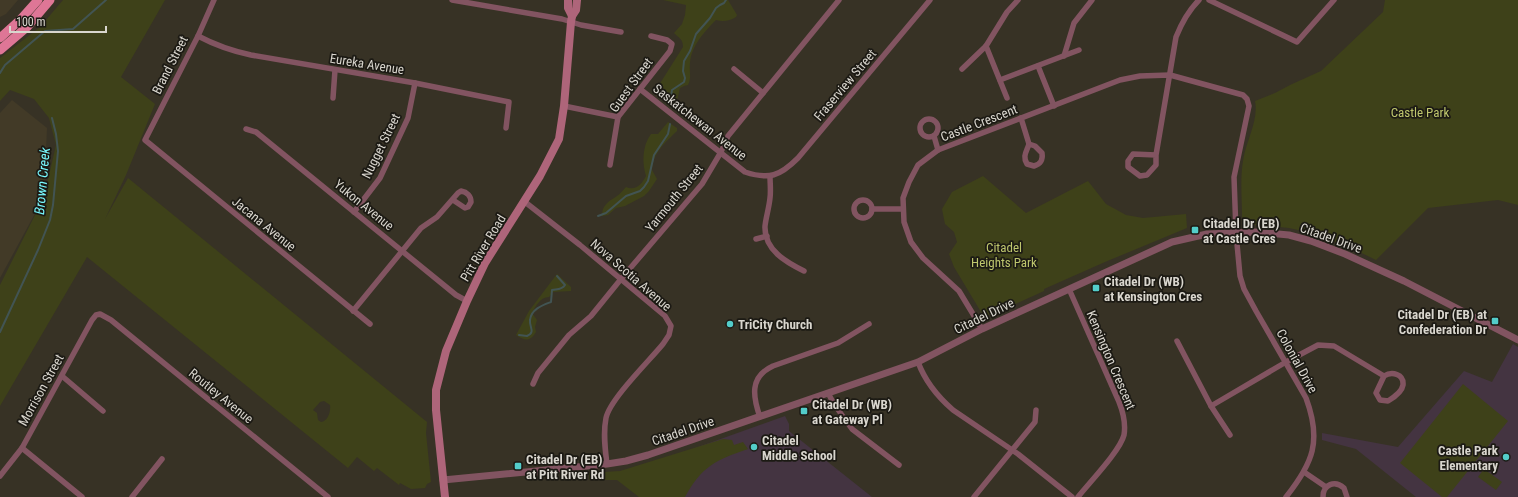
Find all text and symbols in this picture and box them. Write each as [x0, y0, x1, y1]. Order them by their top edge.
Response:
scale bar [10, 8, 106, 34]
text: 100 m [16, 15, 46, 29]
street label: Brand Street [149, 33, 191, 97]
street label: Fraserview Street [811, 46, 879, 124]
street label: Eureka Avenue [329, 51, 405, 77]
street label: Guest Street [606, 55, 656, 115]
street label: Saskatchewan Avenue [650, 81, 750, 163]
street label: Castle Crescent [939, 101, 1020, 145]
park label: Castle Park [1391, 105, 1449, 120]
street label: Nugget Street [359, 111, 403, 181]
water label: Brown Creek [31, 146, 53, 215]
street label: Yarmouth Street [642, 161, 706, 235]
street label: Yukon Avenue [331, 177, 397, 233]
street label: Jacana Avenue [229, 194, 299, 254]
street label: Pitt River Road [457, 212, 509, 284]
place label: Citadel Dr (EB) at Castle Cres [1203, 216, 1279, 246]
street label: Citadel Drive [1298, 220, 1364, 256]
marker: Citadel Dr (EB) at Castle Cres [1190, 225, 1200, 235]
street label: Nova Scotia Avenue [588, 236, 674, 314]
park label: Citadel Heights Park [971, 240, 1037, 270]
place label: Citadel Dr (WB) at Kensington Cres [1104, 274, 1202, 304]
marker: Citadel Dr (WB) at Kensington Cres [1091, 283, 1101, 293]
street label: Citadel Drive [952, 295, 1016, 337]
place label: Citadel Dr (EB) at Confederation Dr [1397, 307, 1488, 337]
street label: Kensington Crescent [1083, 308, 1139, 412]
marker: Citadel Dr (EB) at Confederation Dr [1490, 316, 1500, 326]
place label: TriCity Church [738, 317, 812, 332]
marker: TriCity Church [725, 319, 735, 329]
street label: Colonial Drive [1273, 326, 1321, 396]
street label: Morrison Street [15, 351, 67, 428]
street label: Routley Avenue [186, 366, 256, 426]
place label: Citadel Dr (WB) at Gateway Pl [812, 397, 892, 427]
marker: Citadel Dr (WB) at Gateway Pl [799, 406, 809, 416]
street label: Citadel Drive [650, 413, 716, 449]
place label: Citadel Middle School [762, 433, 836, 463]
marker: Citadel Middle School [749, 442, 759, 452]
place label: Castle Park Elementary [1438, 443, 1499, 473]
place label: Citadel Dr (EB) at Pitt River Rd [526, 452, 604, 482]
marker: Castle Park Elementary [1501, 452, 1511, 462]
marker: Citadel Dr (EB) at Pitt River Rd [513, 461, 523, 471]

